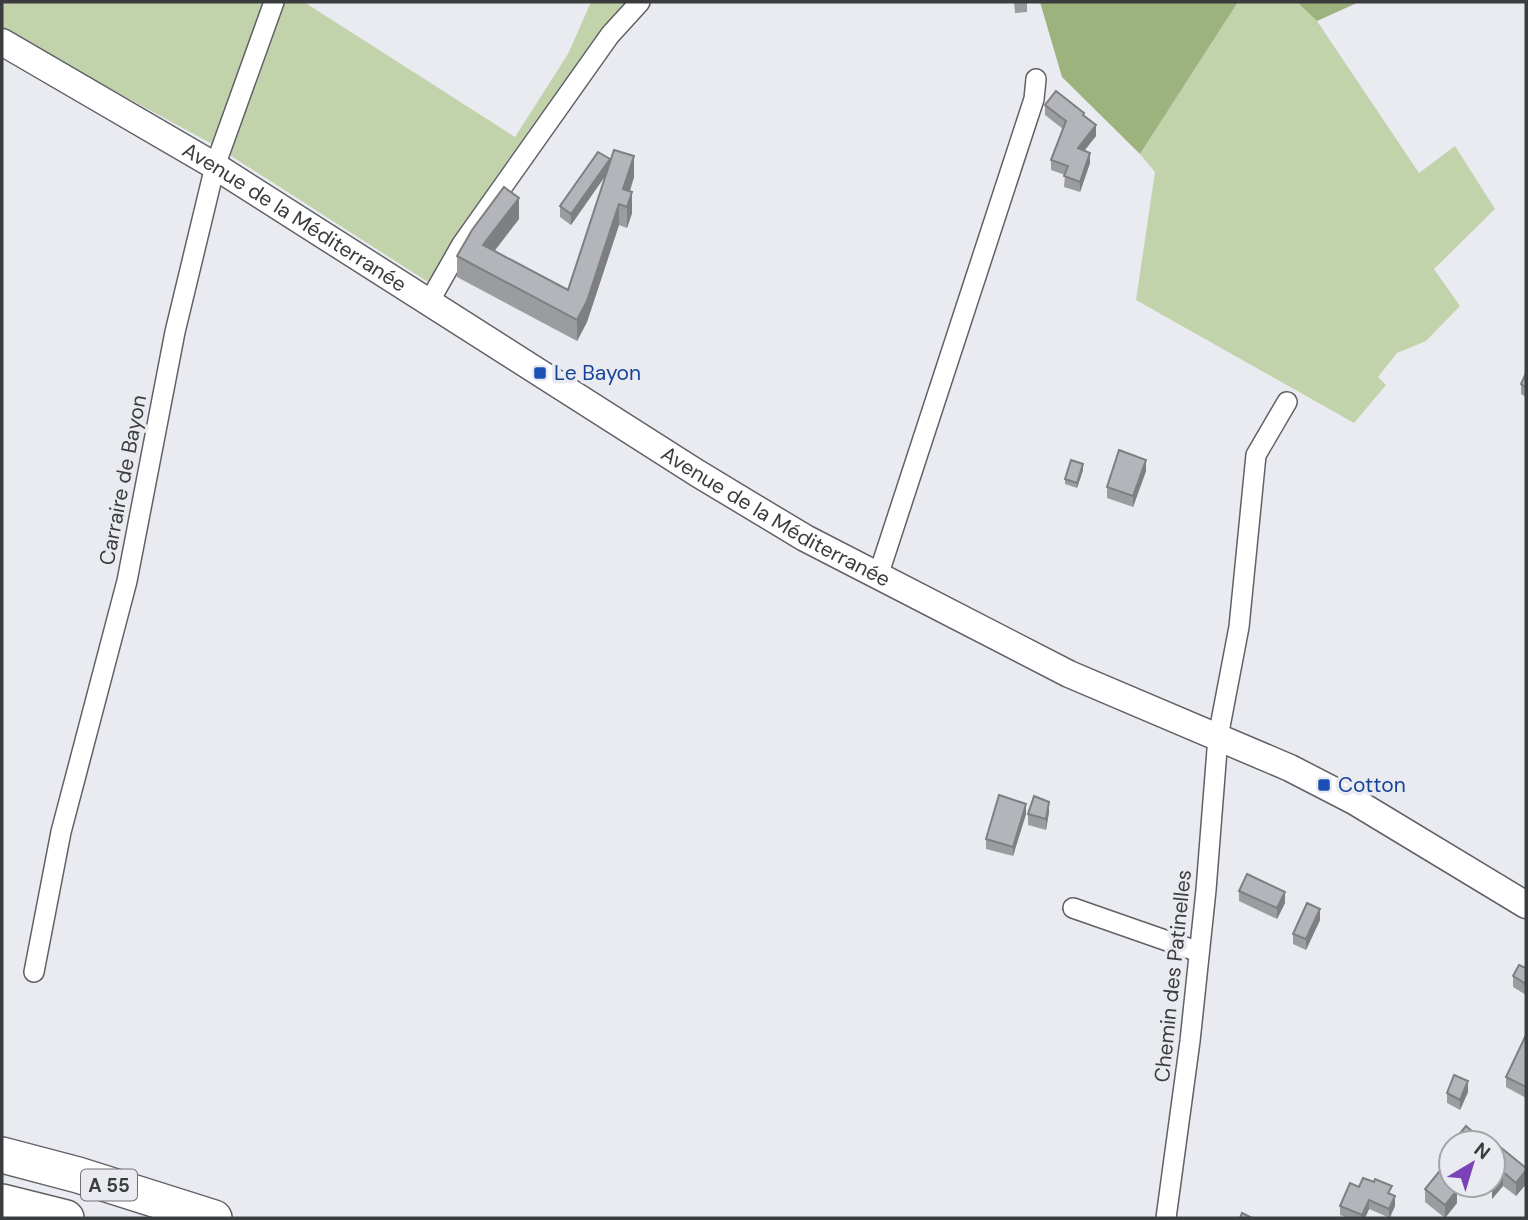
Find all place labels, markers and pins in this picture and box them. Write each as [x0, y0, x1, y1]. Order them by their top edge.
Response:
place label: Le Bayon [554, 359, 641, 387]
marker: Le Bayon [532, 365, 548, 381]
place label: Cotton [1338, 771, 1406, 799]
marker: Cotton [1316, 777, 1332, 793]

